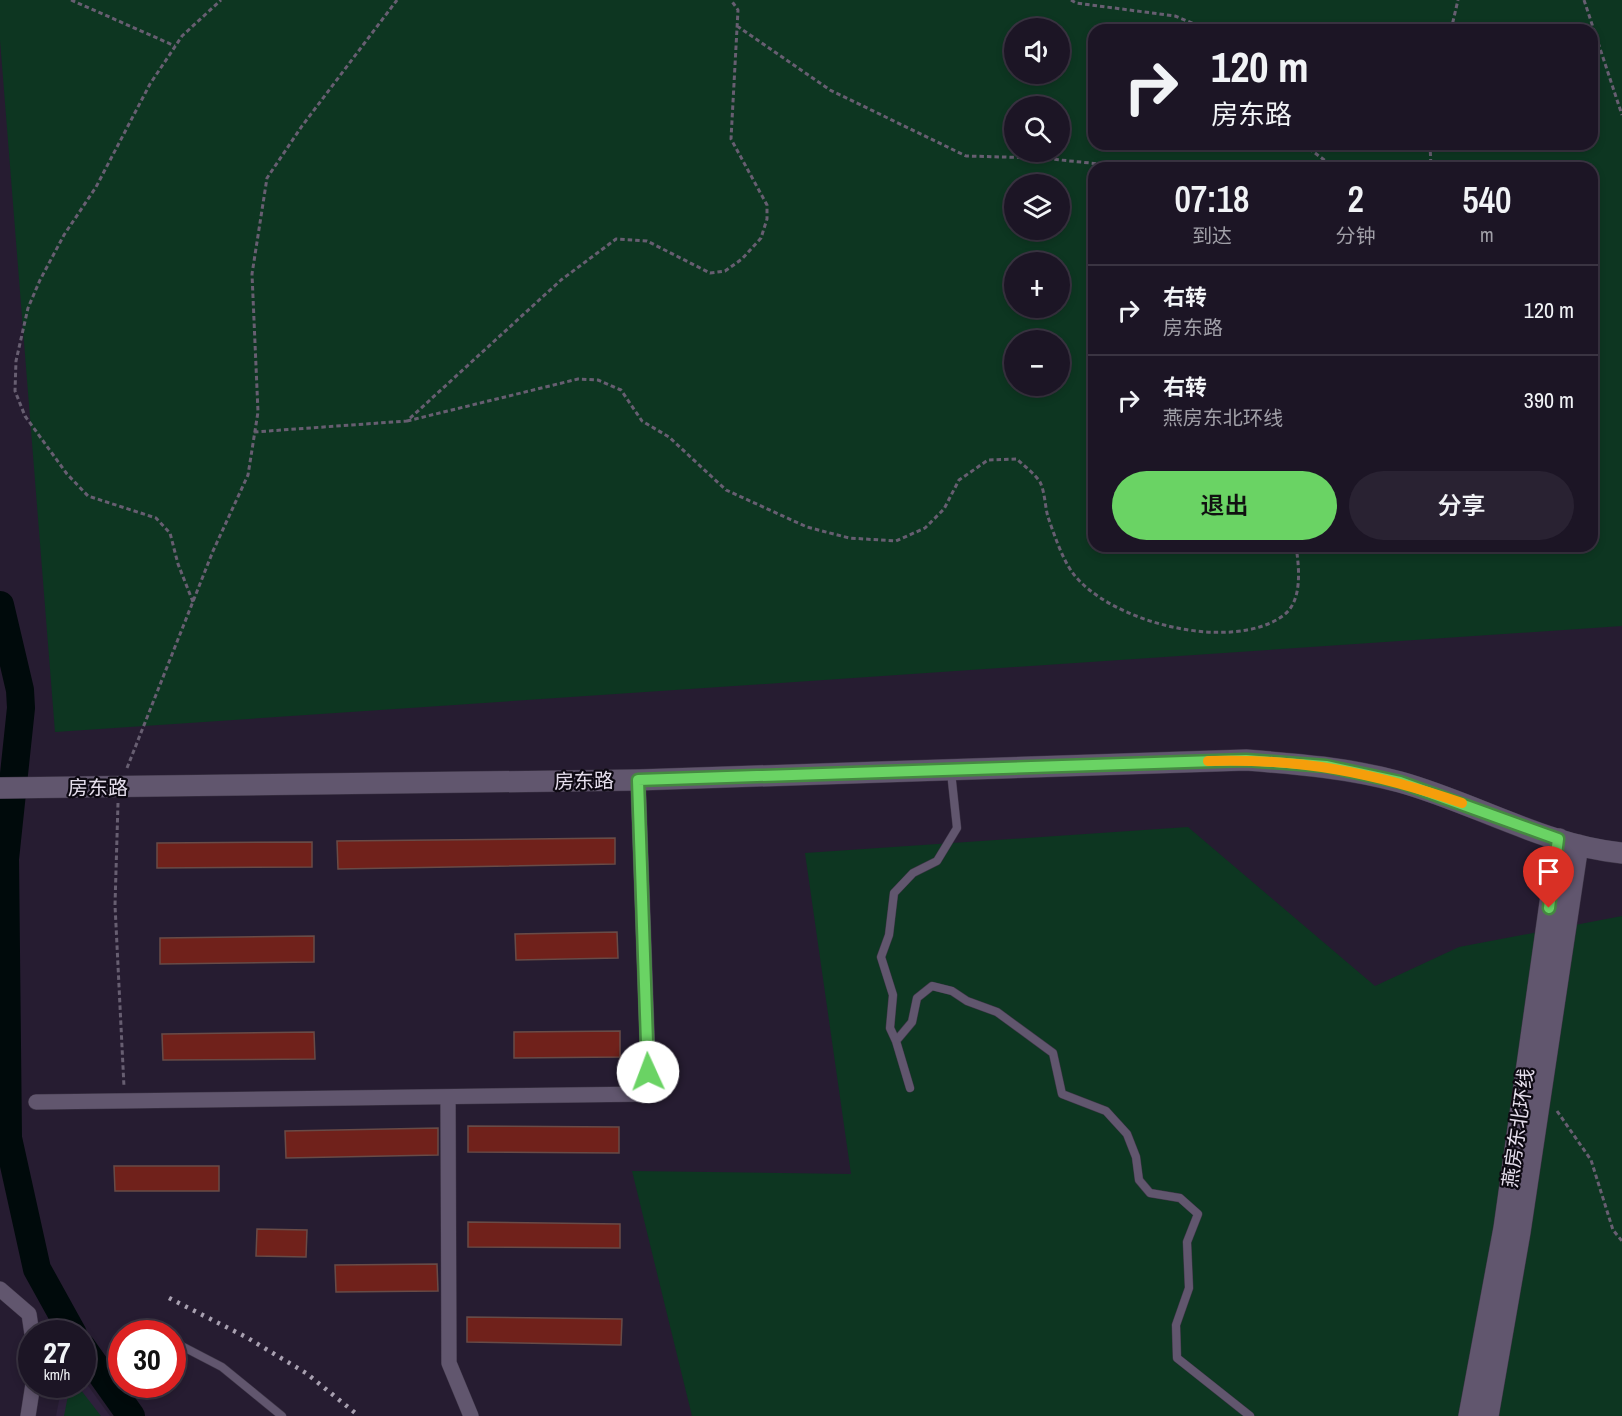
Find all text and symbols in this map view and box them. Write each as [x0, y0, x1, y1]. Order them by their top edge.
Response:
map controls [1004, 18, 1070, 396]
button: sound [1004, 18, 1070, 84]
text: 120 m [1211, 39, 1309, 95]
icon: right [1112, 48, 1190, 126]
button: search [1004, 96, 1070, 162]
text: 房东路 [1211, 96, 1292, 132]
button: layers [1004, 174, 1070, 240]
text: 07:18 [1174, 175, 1249, 223]
text: 2 [1348, 175, 1364, 223]
text: 540 [1462, 176, 1512, 224]
text: m [1480, 221, 1494, 248]
text: 到达 [1192, 222, 1232, 249]
text: 分钟 [1336, 222, 1376, 249]
button: + [1004, 252, 1070, 318]
text: 右转 [1163, 282, 1207, 312]
icon: right [1112, 294, 1145, 327]
text: 120 m [1524, 295, 1574, 325]
text: 房东路 [1163, 314, 1223, 341]
button: − [1004, 330, 1070, 396]
text: 右转 [1163, 372, 1207, 402]
icon: right [1112, 384, 1145, 417]
text: 390 m [1524, 385, 1574, 415]
text: 燕房东北环线 [1163, 404, 1283, 431]
button: 退出 [1112, 471, 1337, 540]
button: 分享 [1349, 471, 1574, 540]
street label: 房东路 [554, 766, 614, 795]
street label: 房东路 [68, 774, 128, 801]
pin [1523, 846, 1574, 908]
icon: arrive [1532, 855, 1565, 888]
position arrow [616, 1040, 680, 1104]
street label: 燕房东北环线 [1496, 1067, 1539, 1189]
speed limit sign: 30 [108, 1320, 186, 1398]
text: 27 [43, 1332, 71, 1372]
text: km/h [44, 1364, 70, 1385]

